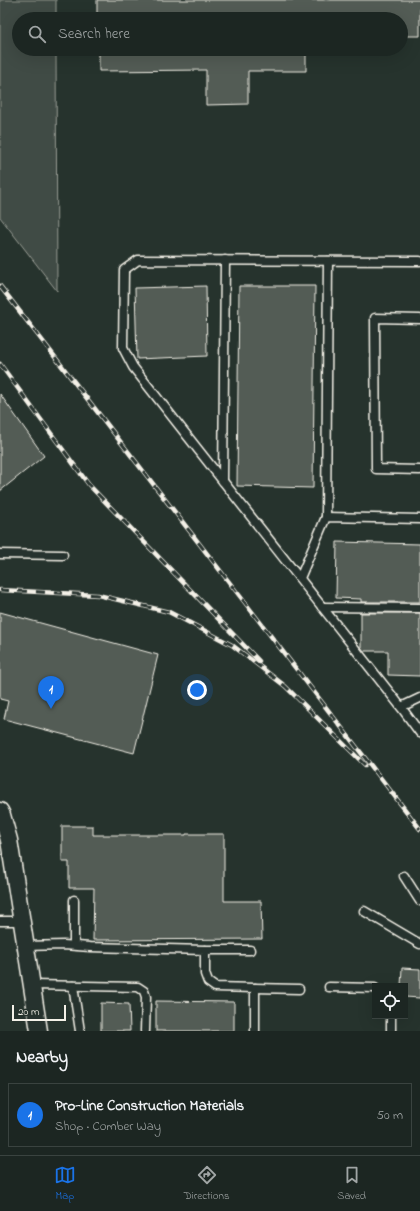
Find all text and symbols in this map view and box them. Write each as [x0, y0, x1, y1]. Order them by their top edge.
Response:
search box [12, 12, 408, 56]
icon: search [26, 23, 48, 45]
text: Search here [58, 23, 130, 45]
pin: 1 [38, 676, 64, 709]
your location [187, 680, 207, 700]
map controls [372, 983, 408, 1019]
button: locate [372, 983, 408, 1019]
scale bar [12, 1003, 66, 1022]
text: 20 m [18, 1004, 40, 1020]
text: Nearby [16, 1045, 68, 1070]
text: Pro-Line Construction Materials [55, 1095, 244, 1117]
text: 1 [28, 1106, 32, 1125]
text: 50 m [377, 1106, 403, 1125]
text: Shop · Comber Way [55, 1117, 161, 1136]
tab: Map [54, 1164, 76, 1204]
tab: Directions [184, 1164, 229, 1204]
tab: Saved [337, 1164, 366, 1204]

